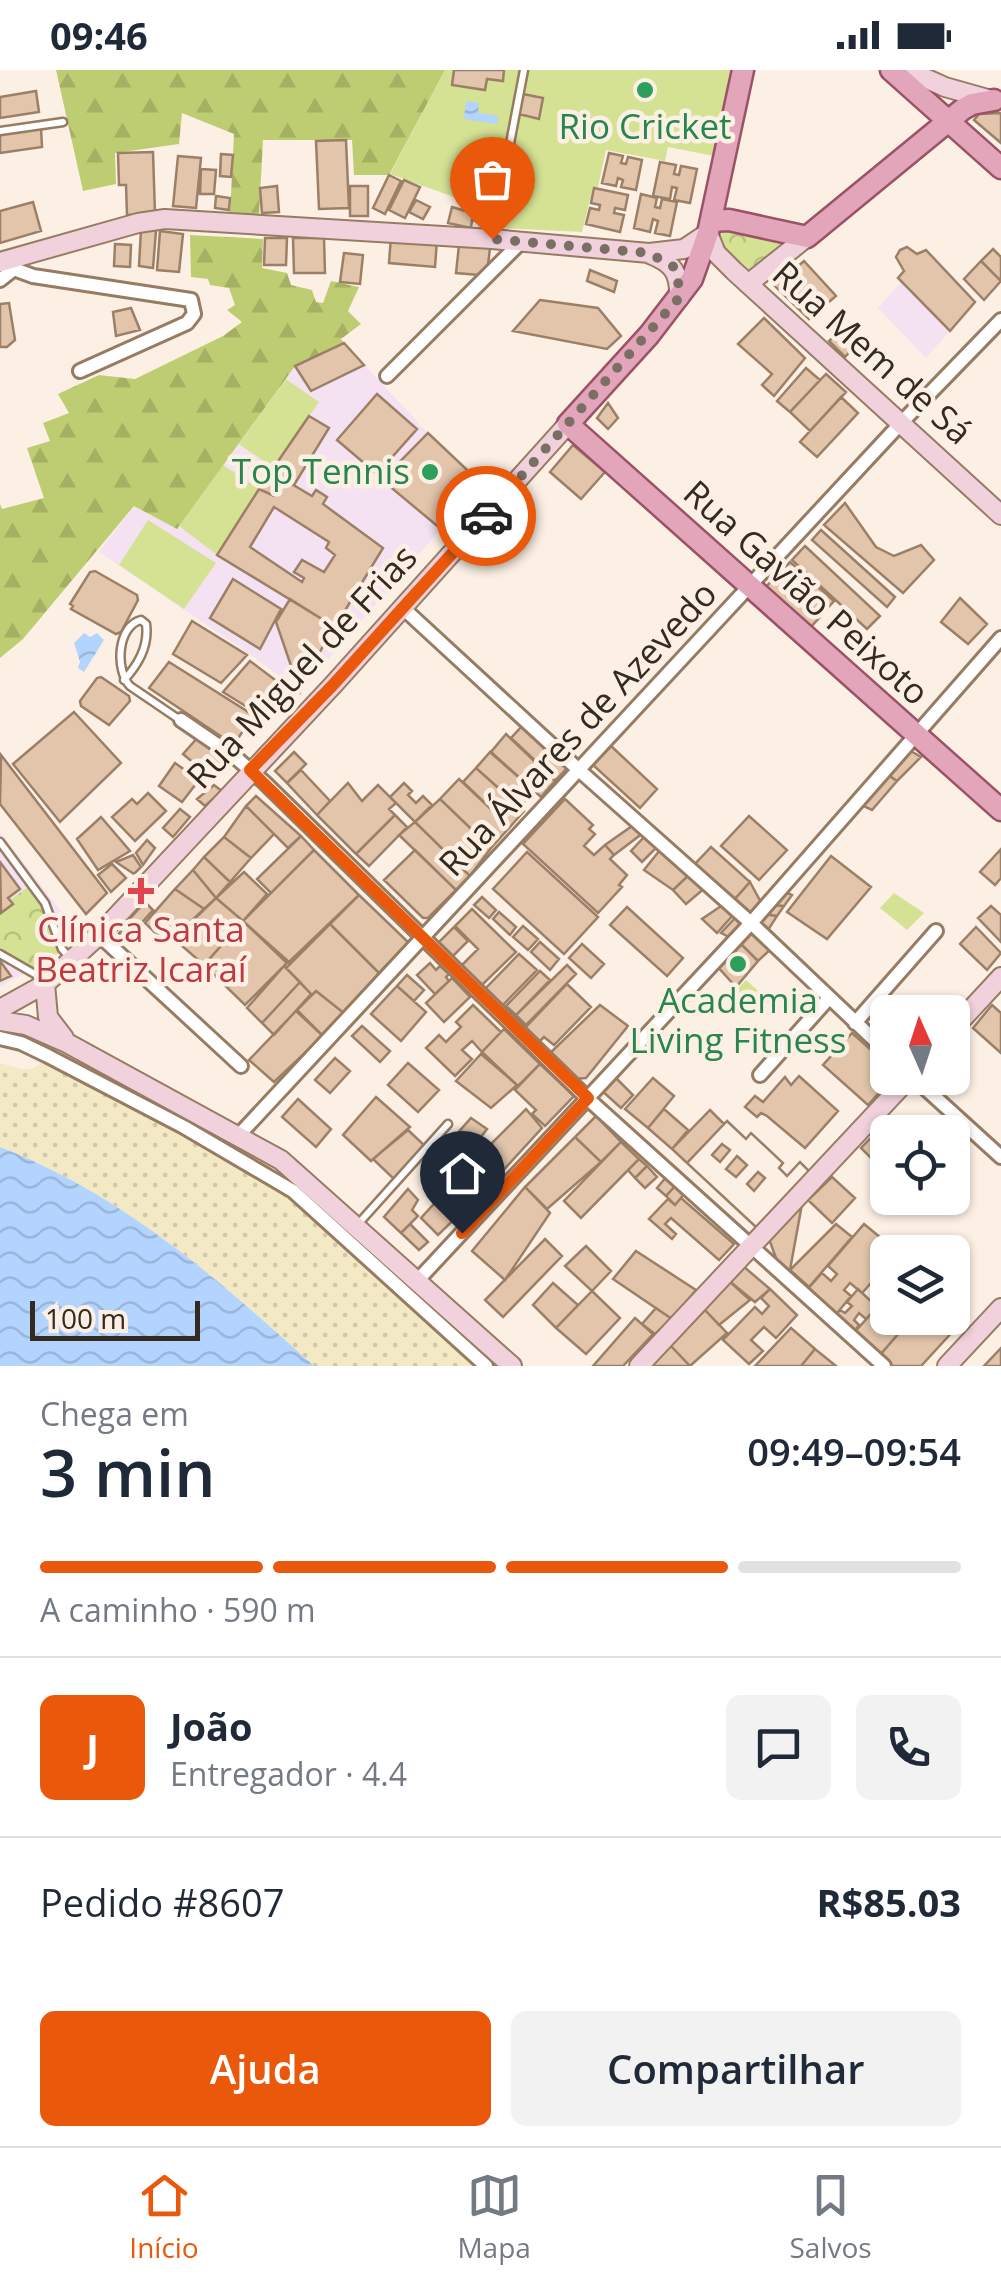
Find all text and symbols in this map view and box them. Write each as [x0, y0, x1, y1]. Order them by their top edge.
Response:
text: 09:46 [50, 9, 148, 61]
marker: Rio Cricket [634, 79, 656, 101]
place label: Rio Cricket [558, 102, 732, 149]
pin [450, 137, 535, 240]
icon: bag [465, 152, 520, 207]
street label: Rua Mem de Sá [763, 250, 983, 454]
place label: Top Tennis [232, 447, 410, 494]
marker: Top Tennis [419, 461, 441, 483]
courier [436, 466, 536, 566]
street label: Rua Gavião Peixoto [674, 469, 940, 715]
icon: car [459, 489, 514, 544]
street label: Rua Miguel de Frias [175, 534, 426, 798]
street label: Rua Álvares de Azevedo [428, 570, 726, 886]
marker: Clínica Santa Beatriz Icaraí [128, 878, 154, 904]
place label: Clínica Santa Beatriz Icaraí [35, 905, 248, 992]
marker: Academia Living Fitness [727, 953, 749, 975]
place label: Academia Living Fitness [630, 976, 846, 1063]
north arrow [870, 995, 970, 1095]
map controls [870, 995, 970, 1335]
button: locate [870, 1115, 970, 1215]
pin [420, 1131, 505, 1234]
icon: home [435, 1146, 490, 1201]
button: layers [870, 1235, 970, 1335]
scale bar [30, 1296, 200, 1340]
text: 100 m [45, 1299, 126, 1337]
text: Chega em [40, 1392, 189, 1435]
text: 09:49–09:54 [747, 1425, 961, 1477]
text: 3 min [40, 1428, 215, 1516]
text: A caminho · 590 m [40, 1588, 316, 1631]
button: chat [726, 1695, 831, 1800]
button: phone [856, 1695, 961, 1800]
text: João [170, 1700, 253, 1752]
text: J [86, 1721, 99, 1773]
text: Entregador · 4.4 [170, 1752, 407, 1795]
text: Pedido #8607 [40, 1876, 284, 1928]
text: R$85.03 [816, 1876, 961, 1928]
button: Ajuda [40, 2011, 491, 2126]
button: Compartilhar [511, 2011, 961, 2126]
tab: Início [129, 2168, 199, 2266]
tab: Mapa [457, 2168, 531, 2266]
tab: Salvos [790, 2168, 872, 2266]

